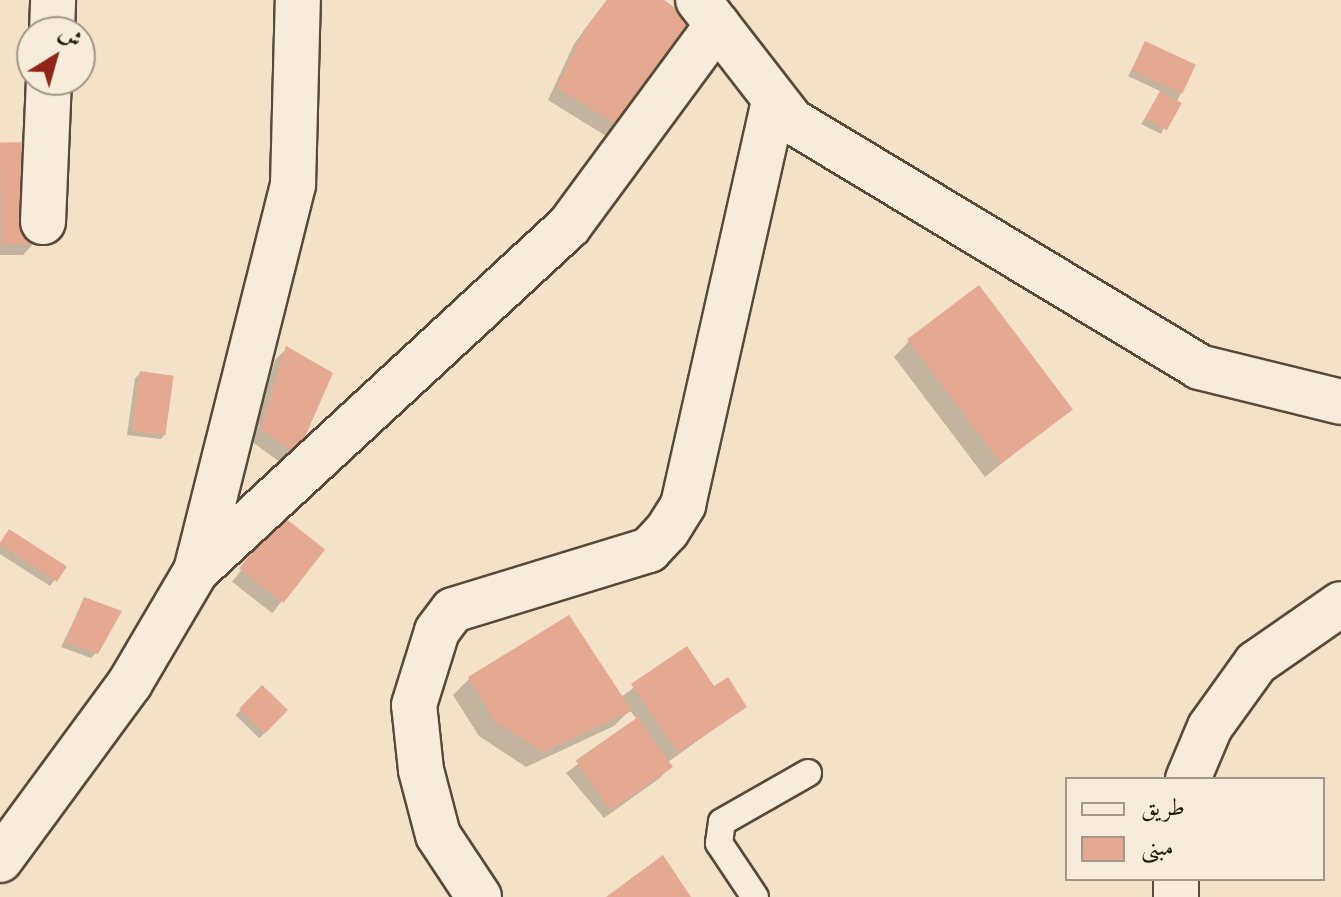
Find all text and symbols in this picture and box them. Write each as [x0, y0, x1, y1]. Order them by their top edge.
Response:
north arrow [16, 16, 96, 96]
text: ش [51, 19, 88, 57]
legend [1065, 777, 1325, 881]
text: طريق [1141, 792, 1185, 826]
text: مبنى [1141, 832, 1174, 866]

